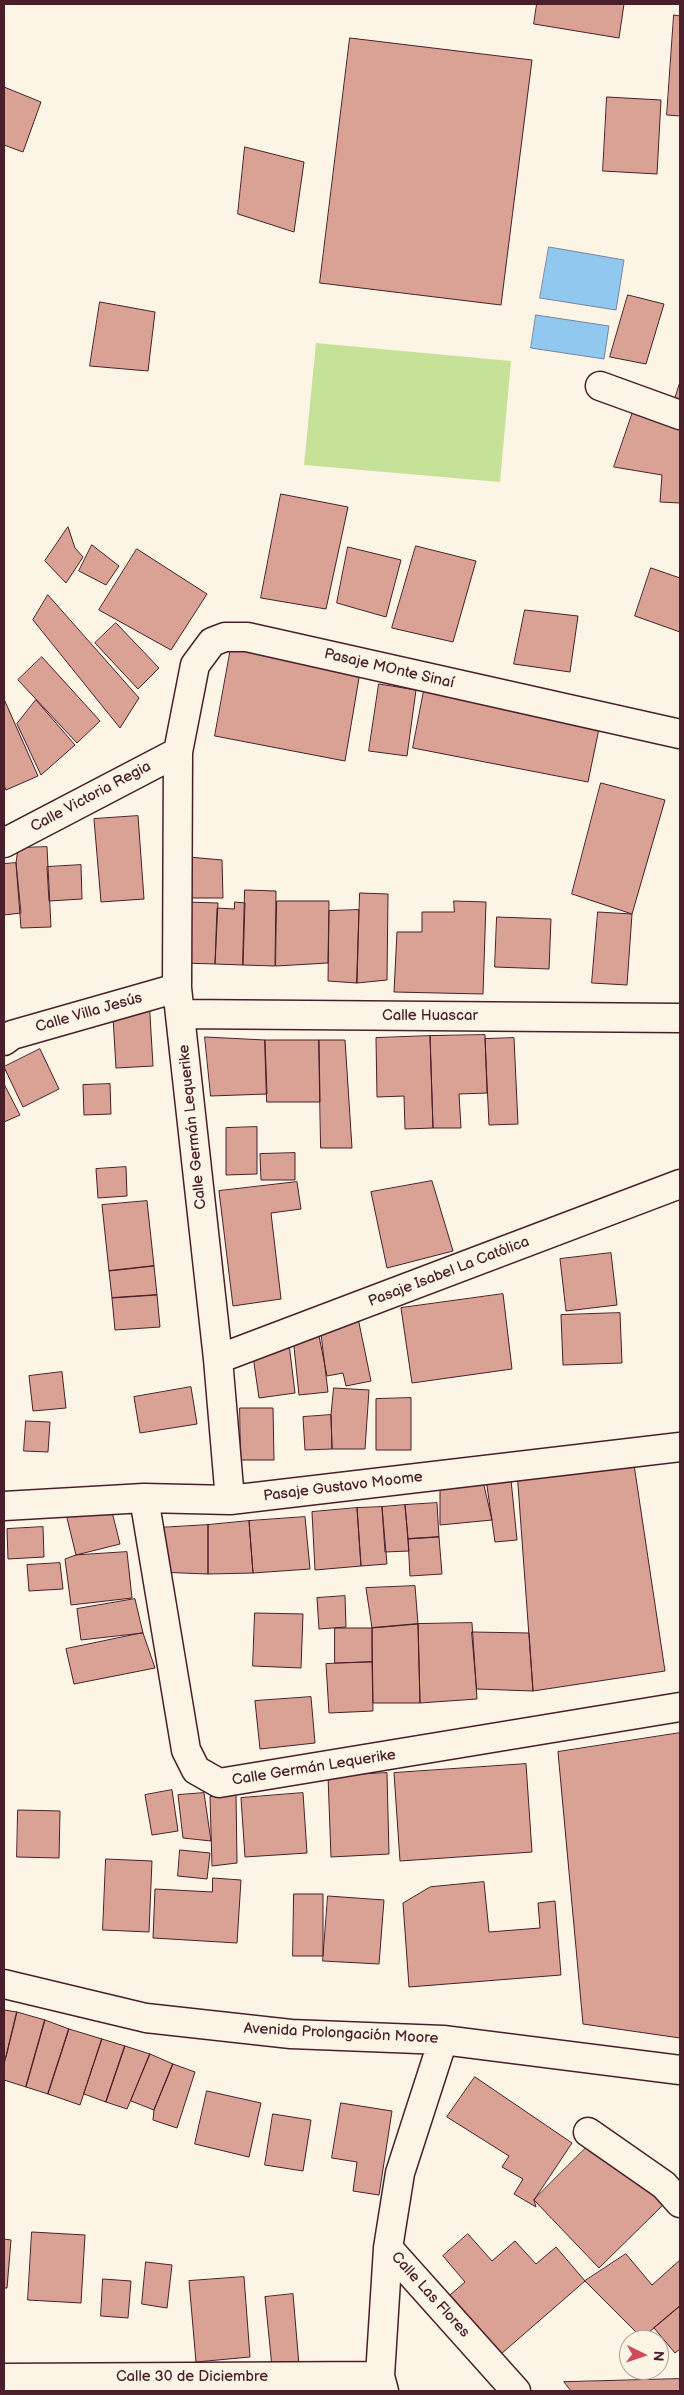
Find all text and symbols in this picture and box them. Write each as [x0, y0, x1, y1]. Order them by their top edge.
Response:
street label: Pasaje MOnte Sinaí [322, 645, 456, 693]
street label: Calle Victoria Regia [28, 758, 154, 836]
street label: Calle Villa Jesús [34, 989, 144, 1037]
street label: Calle Huascar [382, 1007, 478, 1025]
street label: Calle Germán Lequerike [175, 1044, 211, 1210]
street label: Pasaje Isabel La Católica [366, 1233, 532, 1311]
street label: Pasaje Gustavo Moome [262, 1468, 424, 1506]
street label: Calle Germán Lequerike [231, 1746, 397, 1790]
street label: Avenida Prolongación Moore [243, 2020, 439, 2048]
street label: Calle Las Flores [387, 2248, 473, 2342]
north arrow [619, 2330, 669, 2380]
text: N [650, 2350, 667, 2362]
street label: Calle 30 de Diciembre [116, 2368, 268, 2386]

